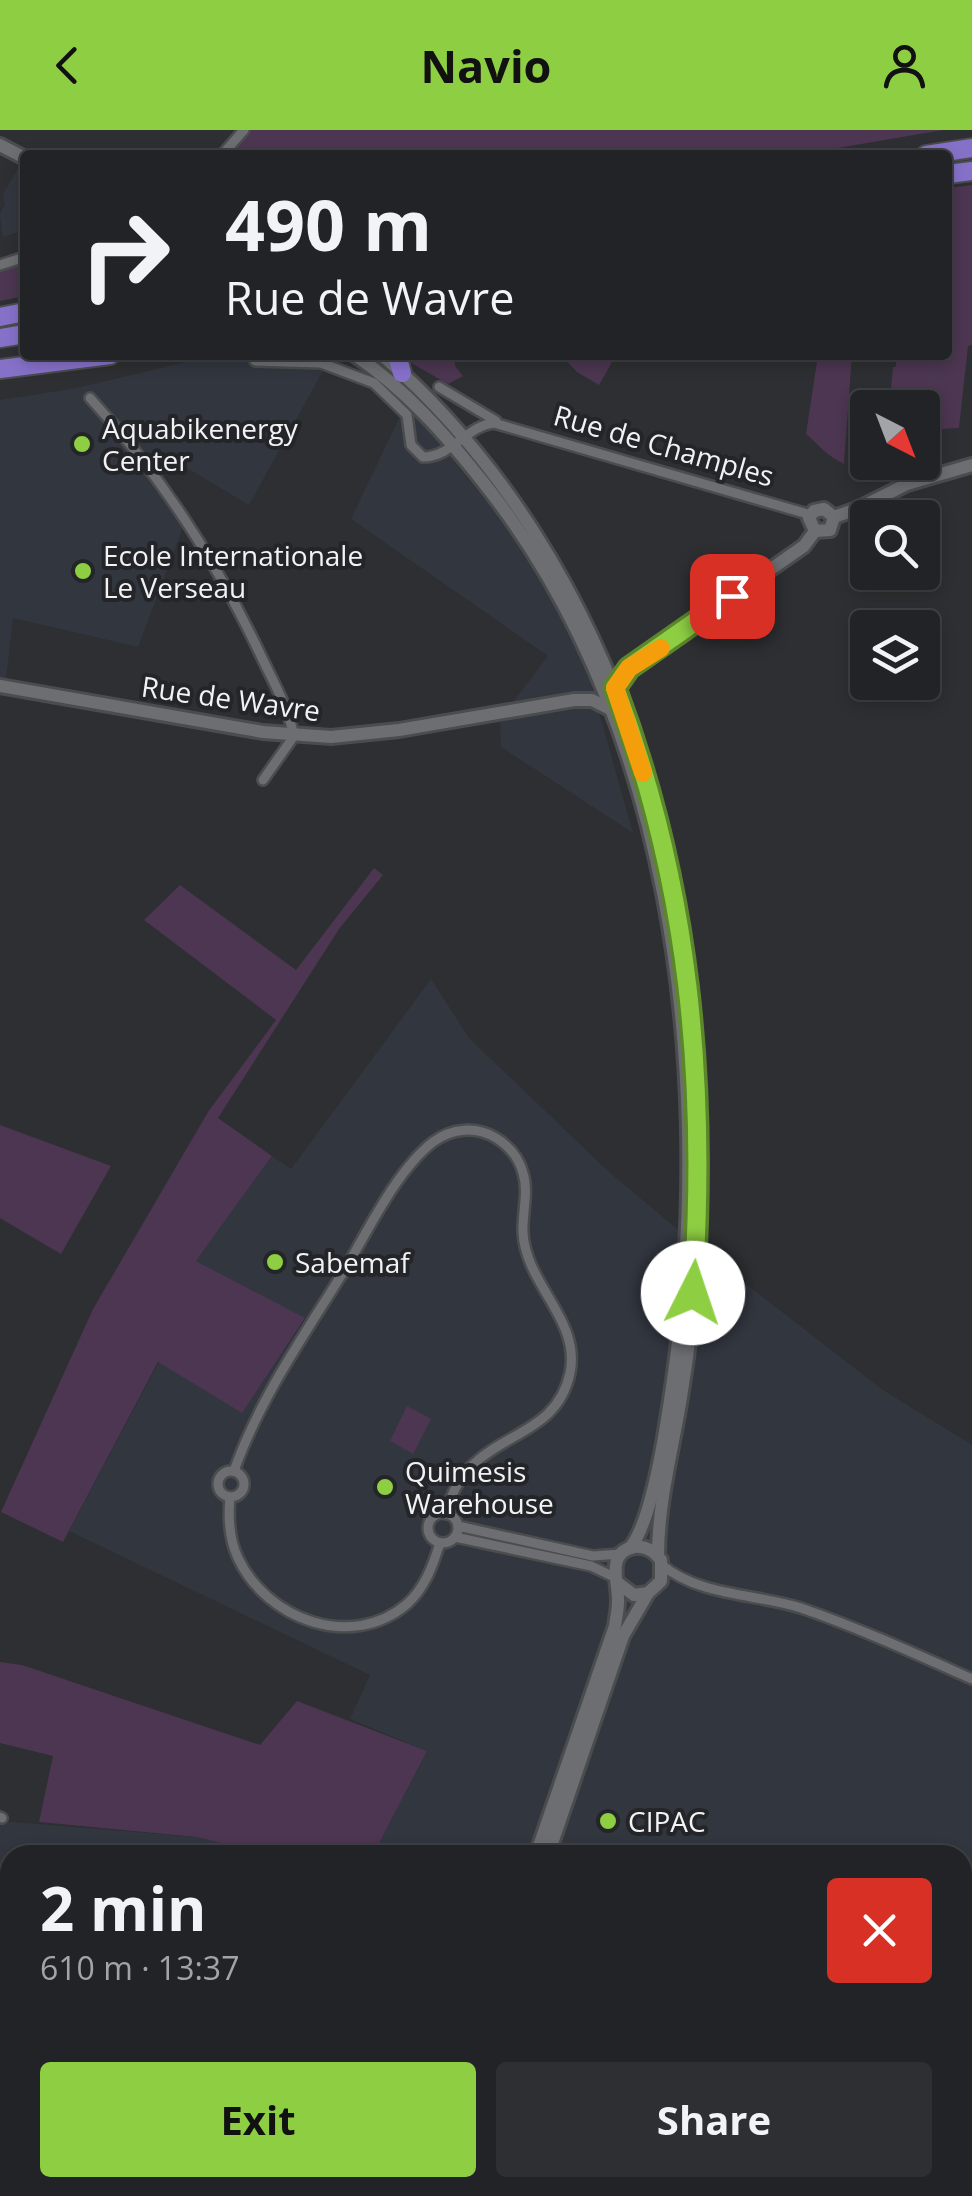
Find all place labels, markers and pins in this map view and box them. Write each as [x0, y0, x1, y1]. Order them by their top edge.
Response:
place label: Aquabikenergy Center [102, 409, 299, 479]
marker: Aquabikenergy Center [71, 433, 93, 455]
place label: Ecole Internationale Le Verseau [103, 536, 363, 606]
pin [690, 554, 775, 639]
marker: Ecole Internationale Le Verseau [72, 560, 94, 582]
place label: Sabemaf [295, 1243, 411, 1281]
marker: Sabemaf [264, 1251, 286, 1273]
place label: Quimesis Warehouse [405, 1452, 554, 1522]
marker: Quimesis Warehouse [374, 1476, 396, 1498]
place label: CIPAC [628, 1802, 706, 1840]
marker: CIPAC [597, 1810, 619, 1832]

